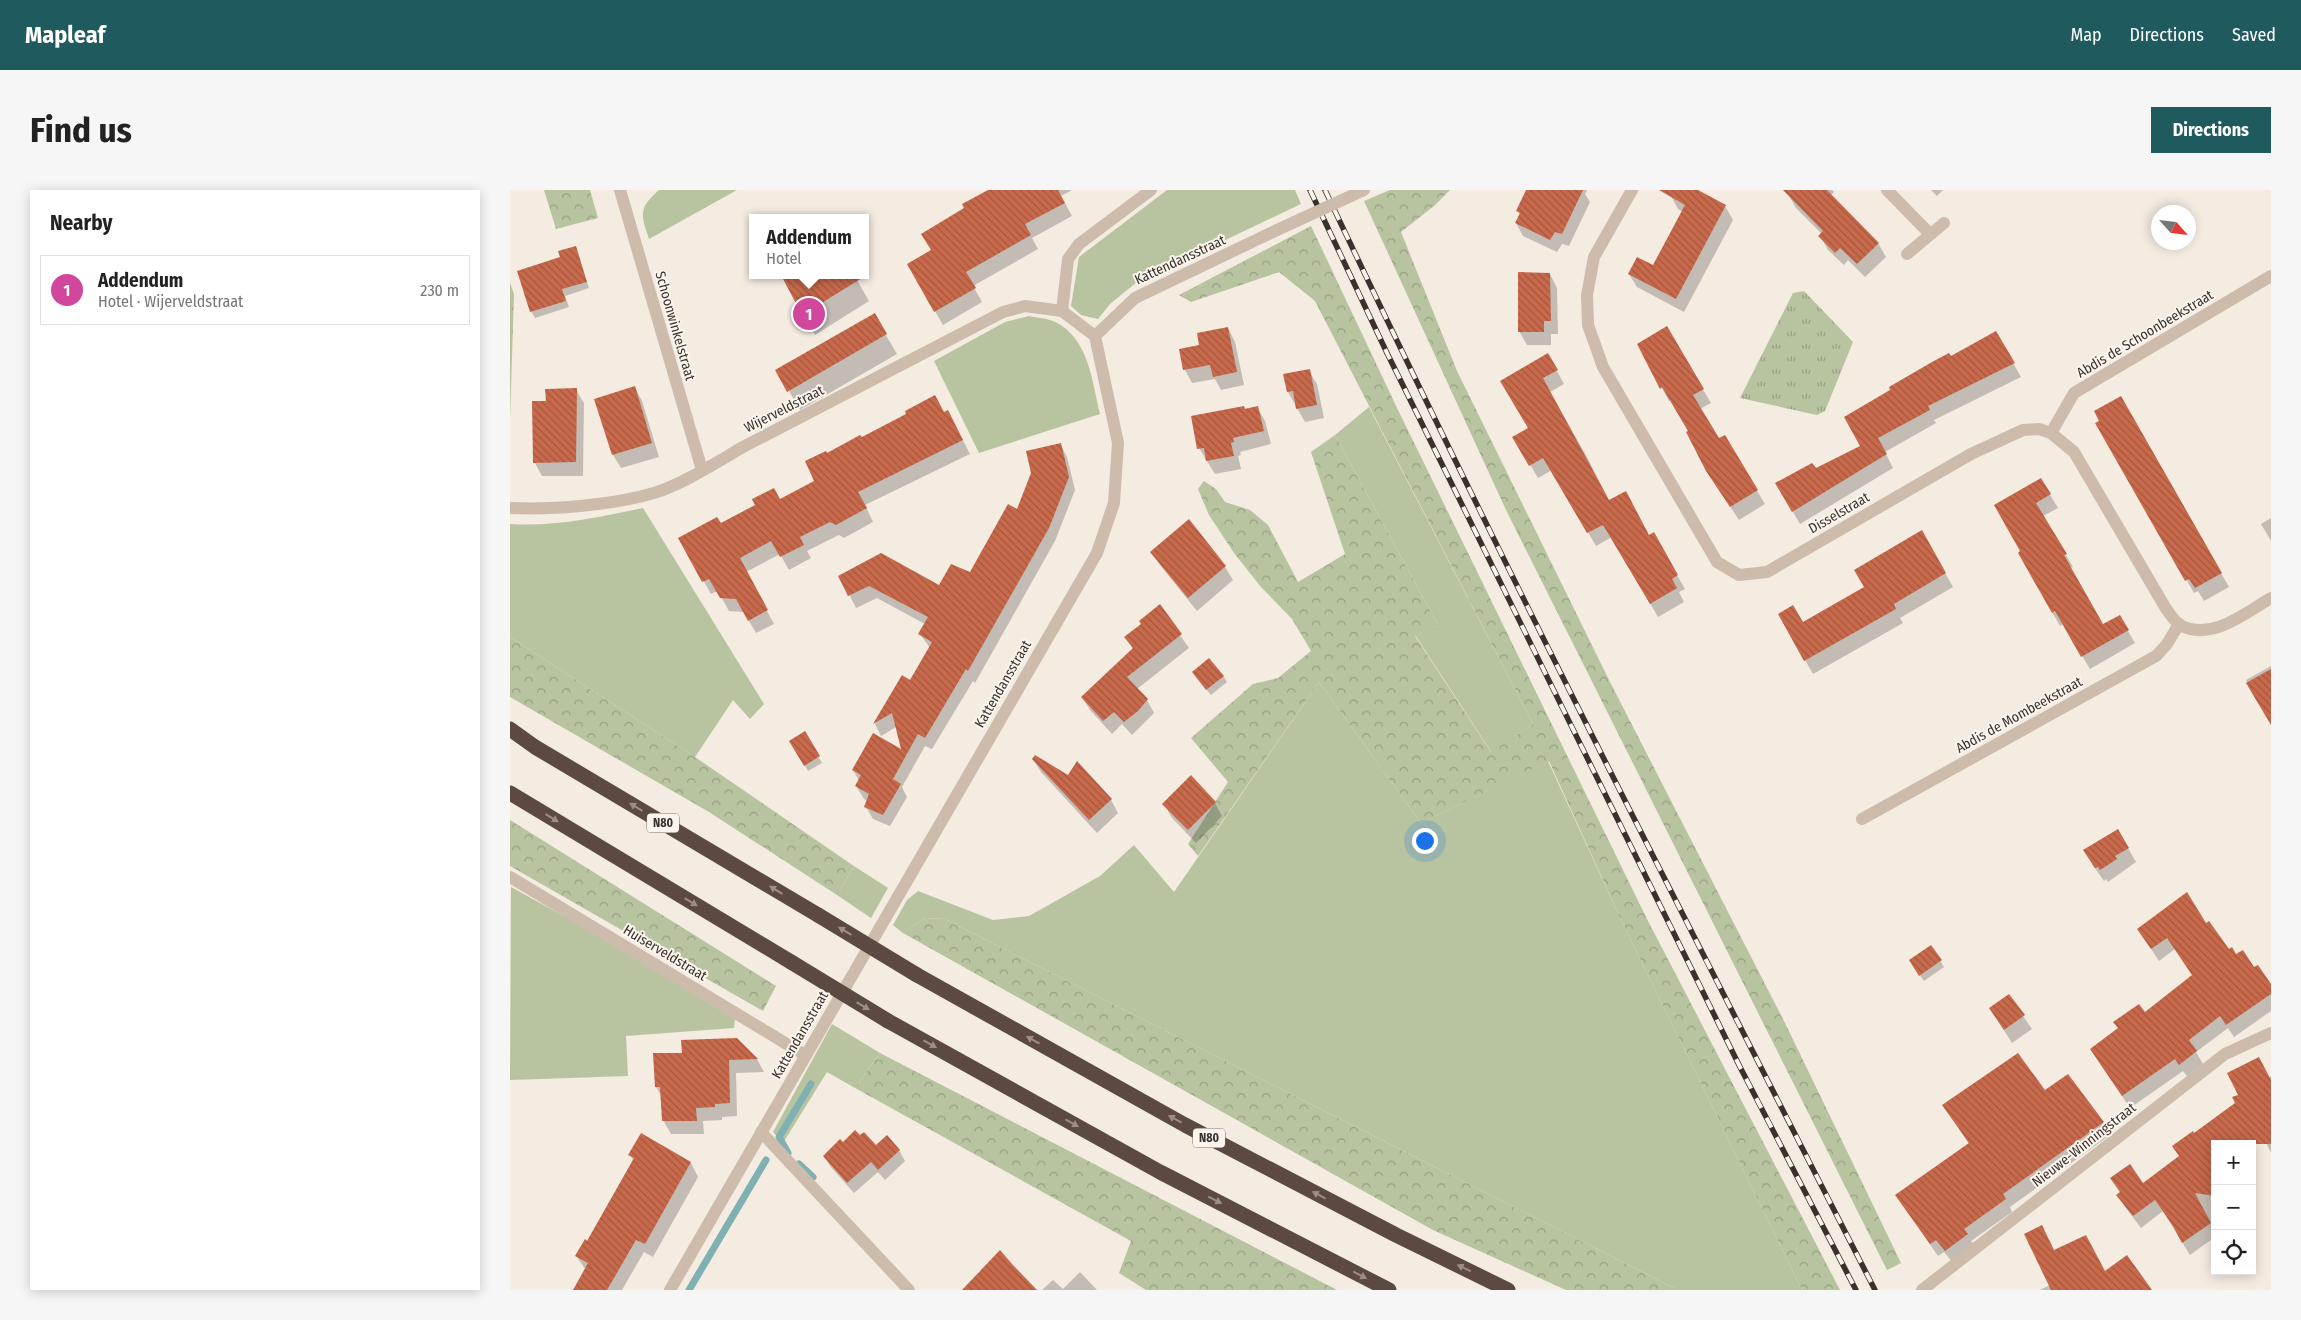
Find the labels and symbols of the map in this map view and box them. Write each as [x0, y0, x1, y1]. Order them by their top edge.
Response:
north arrow [2151, 205, 2196, 250]
street label: Kattendansstraat [1132, 231, 1228, 288]
street label: Schoonwinkelstraat [651, 269, 699, 383]
street label: Abdis de Schoonbeekstraat [2074, 286, 2217, 382]
pin: 1 [793, 295, 825, 333]
street label: Wijerveldstraat [741, 382, 827, 436]
street label: Disselstraat [1806, 489, 1873, 537]
street label: Kattendansstraat [971, 637, 1035, 731]
street label: Abdis de Mombeekstraat [1953, 673, 2086, 757]
one-way arrow [630, 802, 643, 811]
one-way arrow [545, 814, 558, 823]
road number: N80 [647, 814, 679, 832]
your location [1412, 828, 1438, 854]
one-way arrow [769, 885, 782, 894]
one-way arrow [685, 897, 698, 906]
street label: Huiserveldstraat [620, 921, 710, 985]
one-way arrow [839, 927, 852, 936]
street label: Kattendansstraat [768, 988, 832, 1082]
one-way arrow [856, 1001, 869, 1010]
one-way arrow [1026, 1036, 1041, 1044]
one-way arrow [924, 1040, 937, 1049]
street label: Nieuwe-Winningstraat [2029, 1099, 2140, 1191]
one-way arrow [1169, 1115, 1182, 1124]
one-way arrow [1065, 1119, 1080, 1127]
road number: N80 [1193, 1128, 1225, 1148]
one-way arrow [1312, 1191, 1326, 1199]
one-way arrow [1208, 1196, 1223, 1204]
one-way arrow [1457, 1264, 1471, 1272]
one-way arrow [1353, 1271, 1367, 1279]

